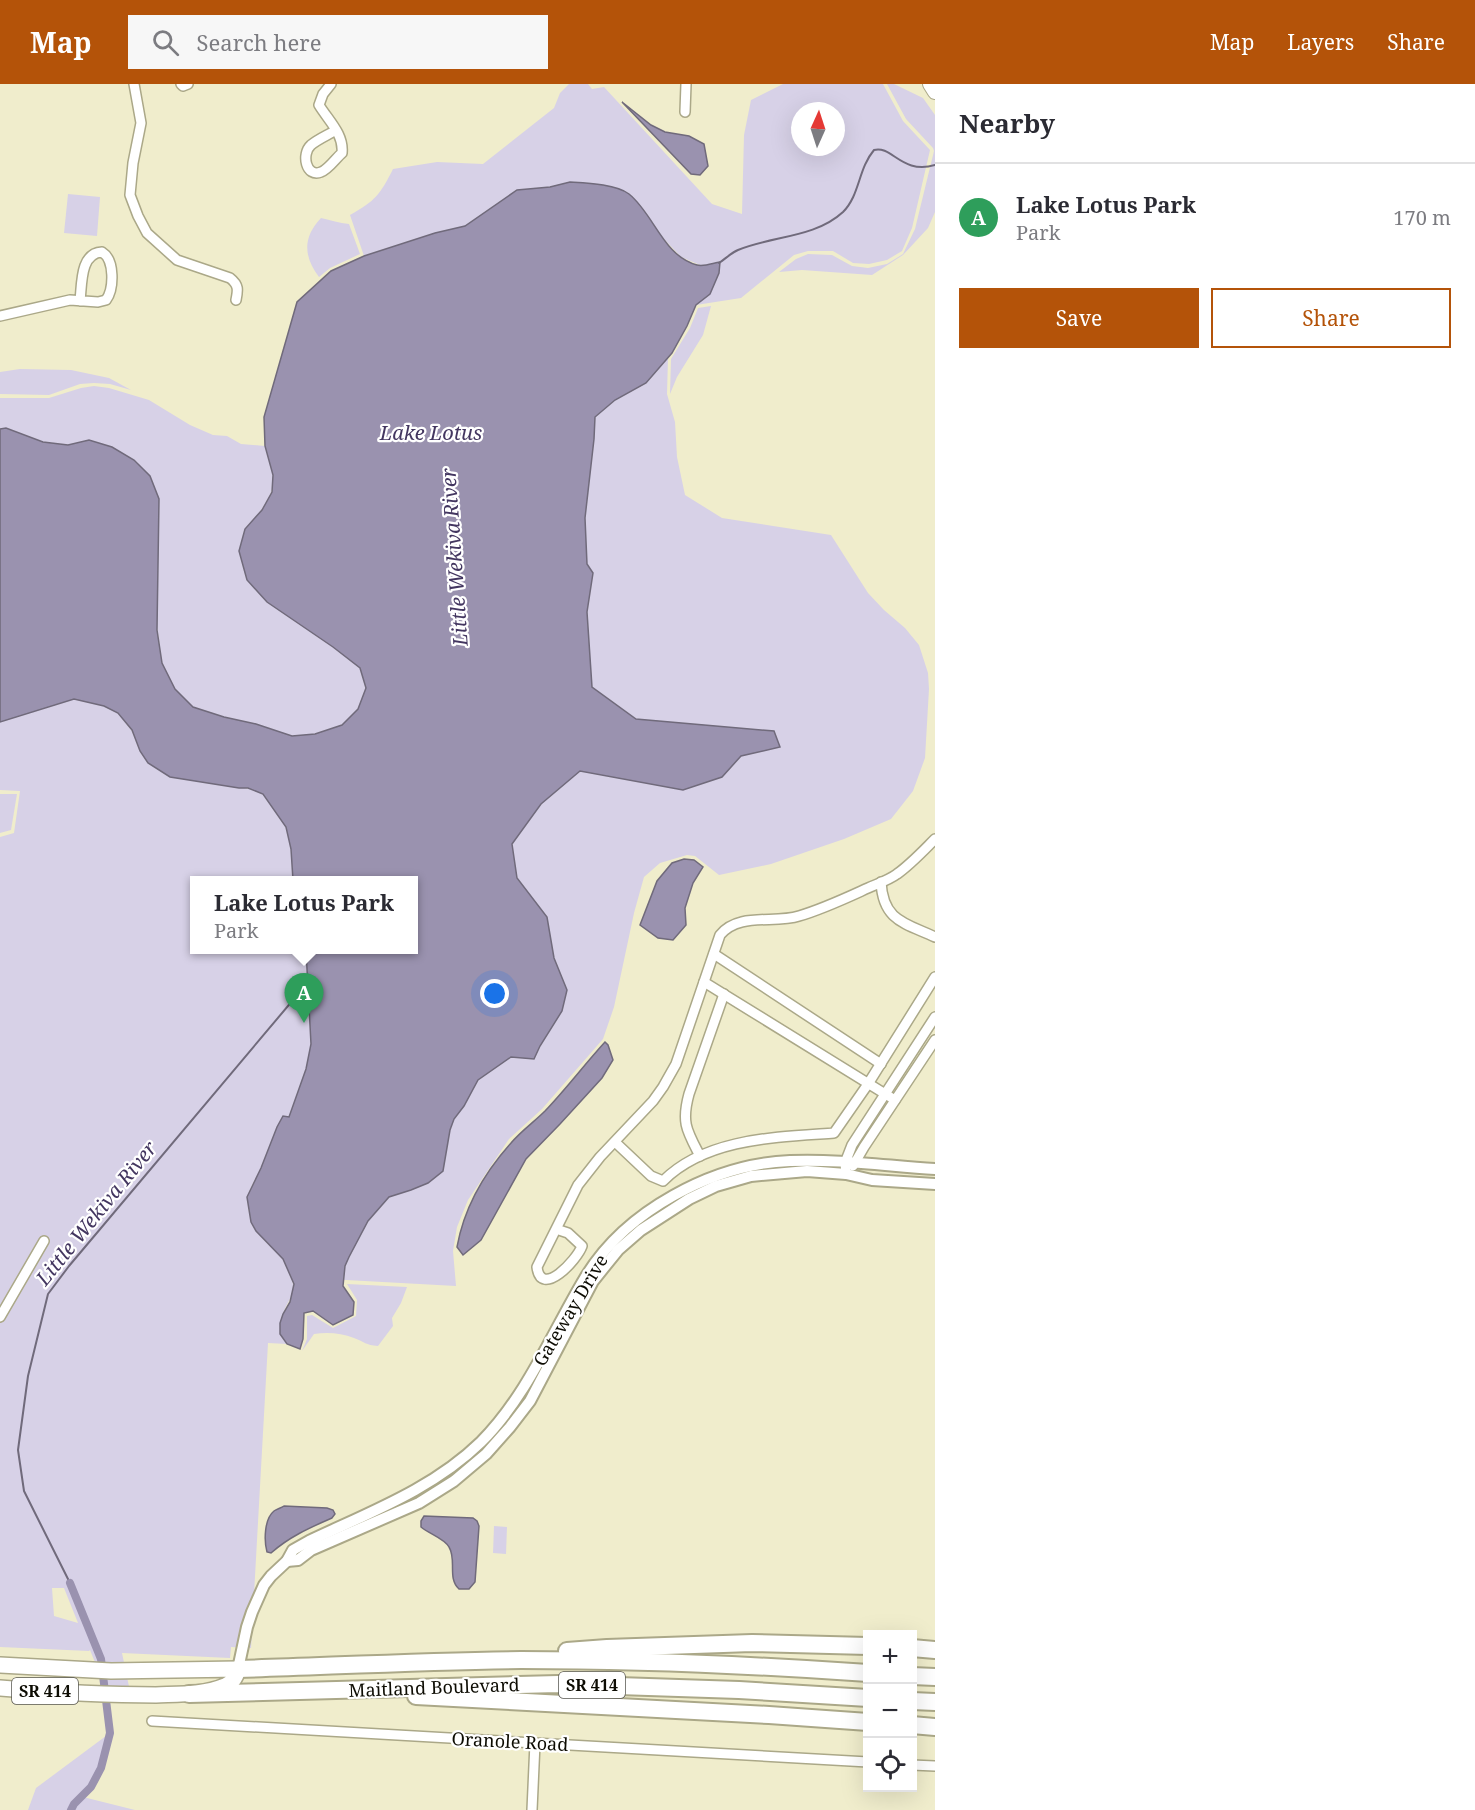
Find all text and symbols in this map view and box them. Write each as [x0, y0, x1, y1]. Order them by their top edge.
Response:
search box [128, 15, 548, 69]
text: Map [30, 23, 92, 61]
icon: search [149, 26, 182, 59]
text: Search here [197, 27, 321, 57]
text: Map [1210, 28, 1254, 56]
text: Layers [1287, 28, 1354, 56]
text: Share [1387, 28, 1445, 56]
north arrow [791, 102, 845, 156]
text: Nearby [959, 105, 1055, 141]
text: Lake Lotus Park [1016, 189, 1196, 219]
text: A [971, 204, 986, 231]
text: 170 m [1393, 204, 1451, 231]
text: Park [1016, 219, 1060, 246]
button: Save [959, 288, 1199, 348]
button: Share [1211, 288, 1451, 348]
water label: Lake Lotus [379, 419, 482, 446]
water label: Little Wekiva River [434, 466, 474, 648]
popup [190, 876, 418, 954]
text: Lake Lotus Park [214, 887, 394, 917]
text: Park [214, 917, 258, 944]
pin: A [284, 974, 324, 1023]
your location [480, 979, 509, 1008]
water label: Little Wekiva River [29, 1135, 163, 1292]
street label: Gateway Drive [527, 1250, 613, 1370]
map controls [863, 1630, 917, 1792]
button: + [863, 1630, 917, 1684]
street label: Maitland Boulevard [348, 1672, 520, 1702]
road number: SR 414 [559, 1672, 625, 1698]
road number: SR 414 [12, 1678, 78, 1704]
button: − [863, 1684, 917, 1738]
street label: Oranole Road [451, 1726, 569, 1756]
button: locate [863, 1738, 917, 1792]

